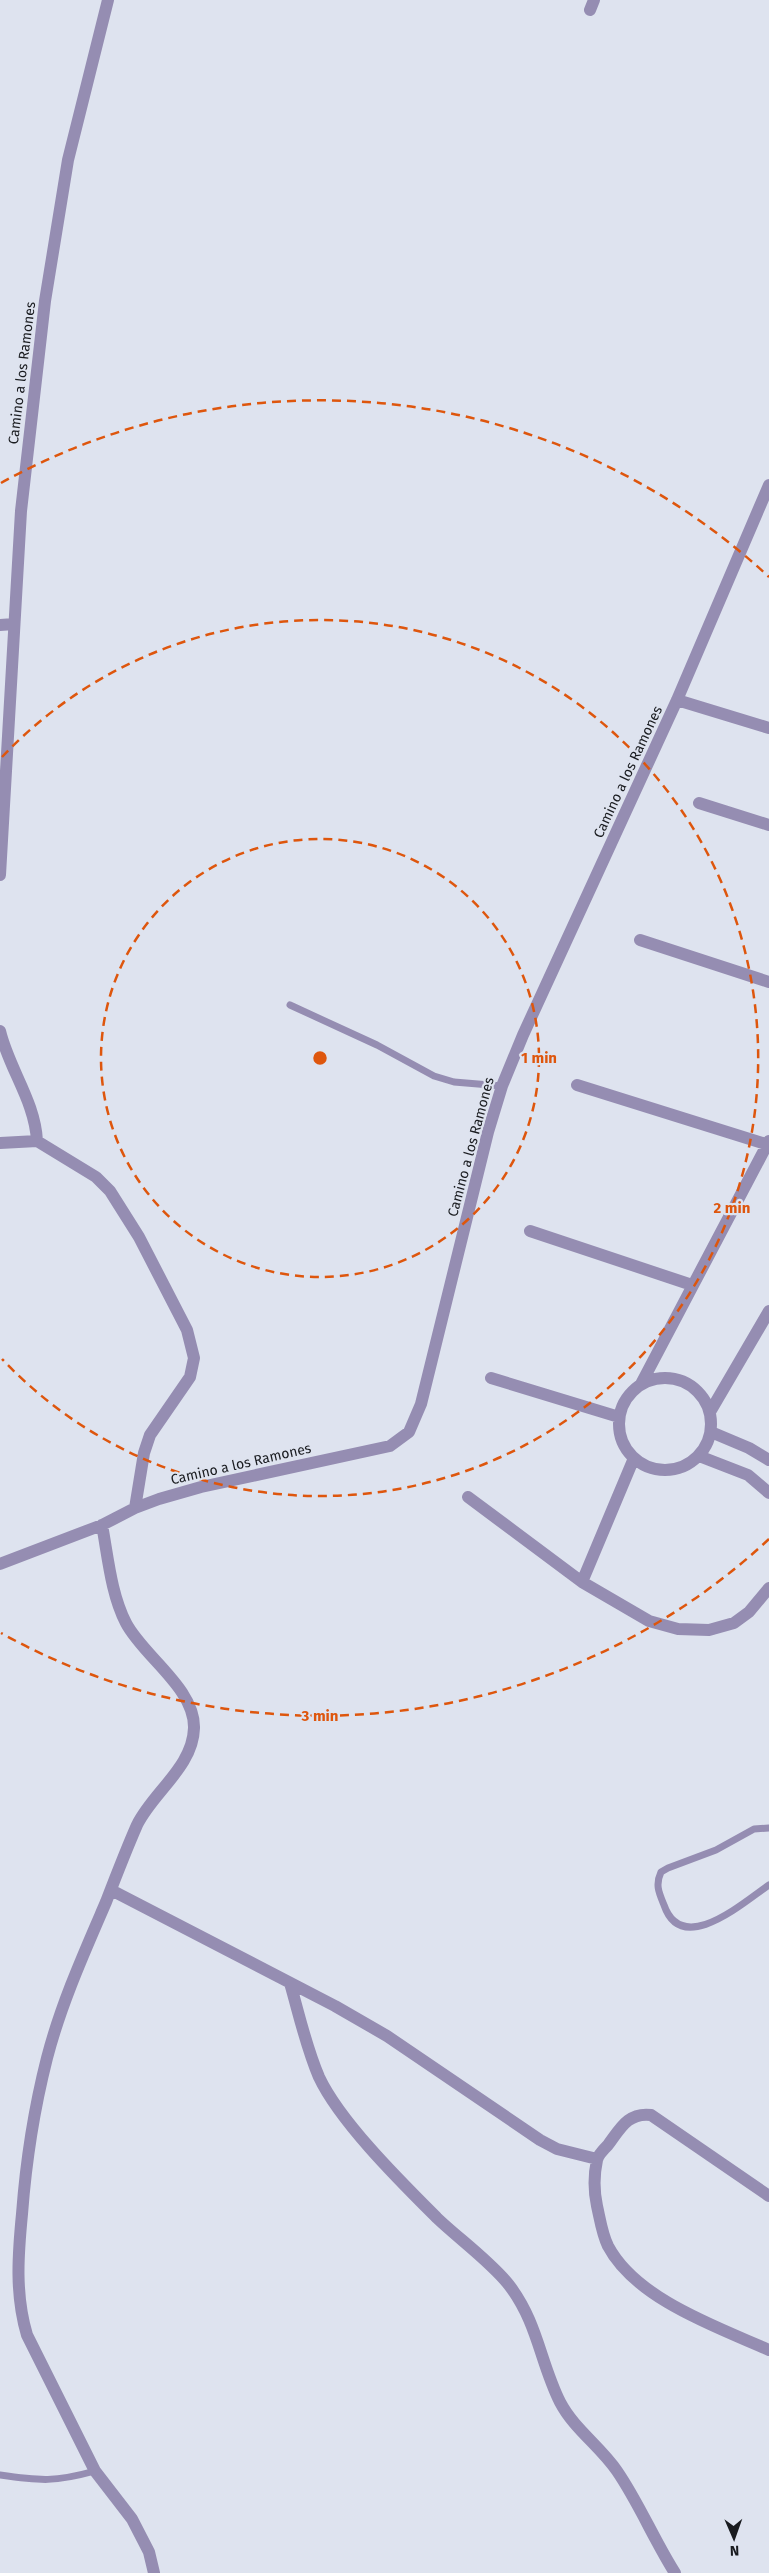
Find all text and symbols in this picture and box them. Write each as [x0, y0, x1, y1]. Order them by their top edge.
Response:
street label: Camino a los Ramones [5, 300, 39, 445]
street label: Camino a los Ramones [590, 703, 666, 841]
centre of rings [311, 1049, 329, 1067]
text: 1 min [521, 1049, 557, 1067]
street label: Camino a los Ramones [444, 1075, 498, 1219]
text: 2 min [714, 1199, 750, 1217]
street label: Camino a los Ramones [169, 1439, 313, 1488]
text: 3 min [301, 1707, 338, 1725]
north arrow [709, 2513, 759, 2563]
text: N [729, 2542, 739, 2559]

